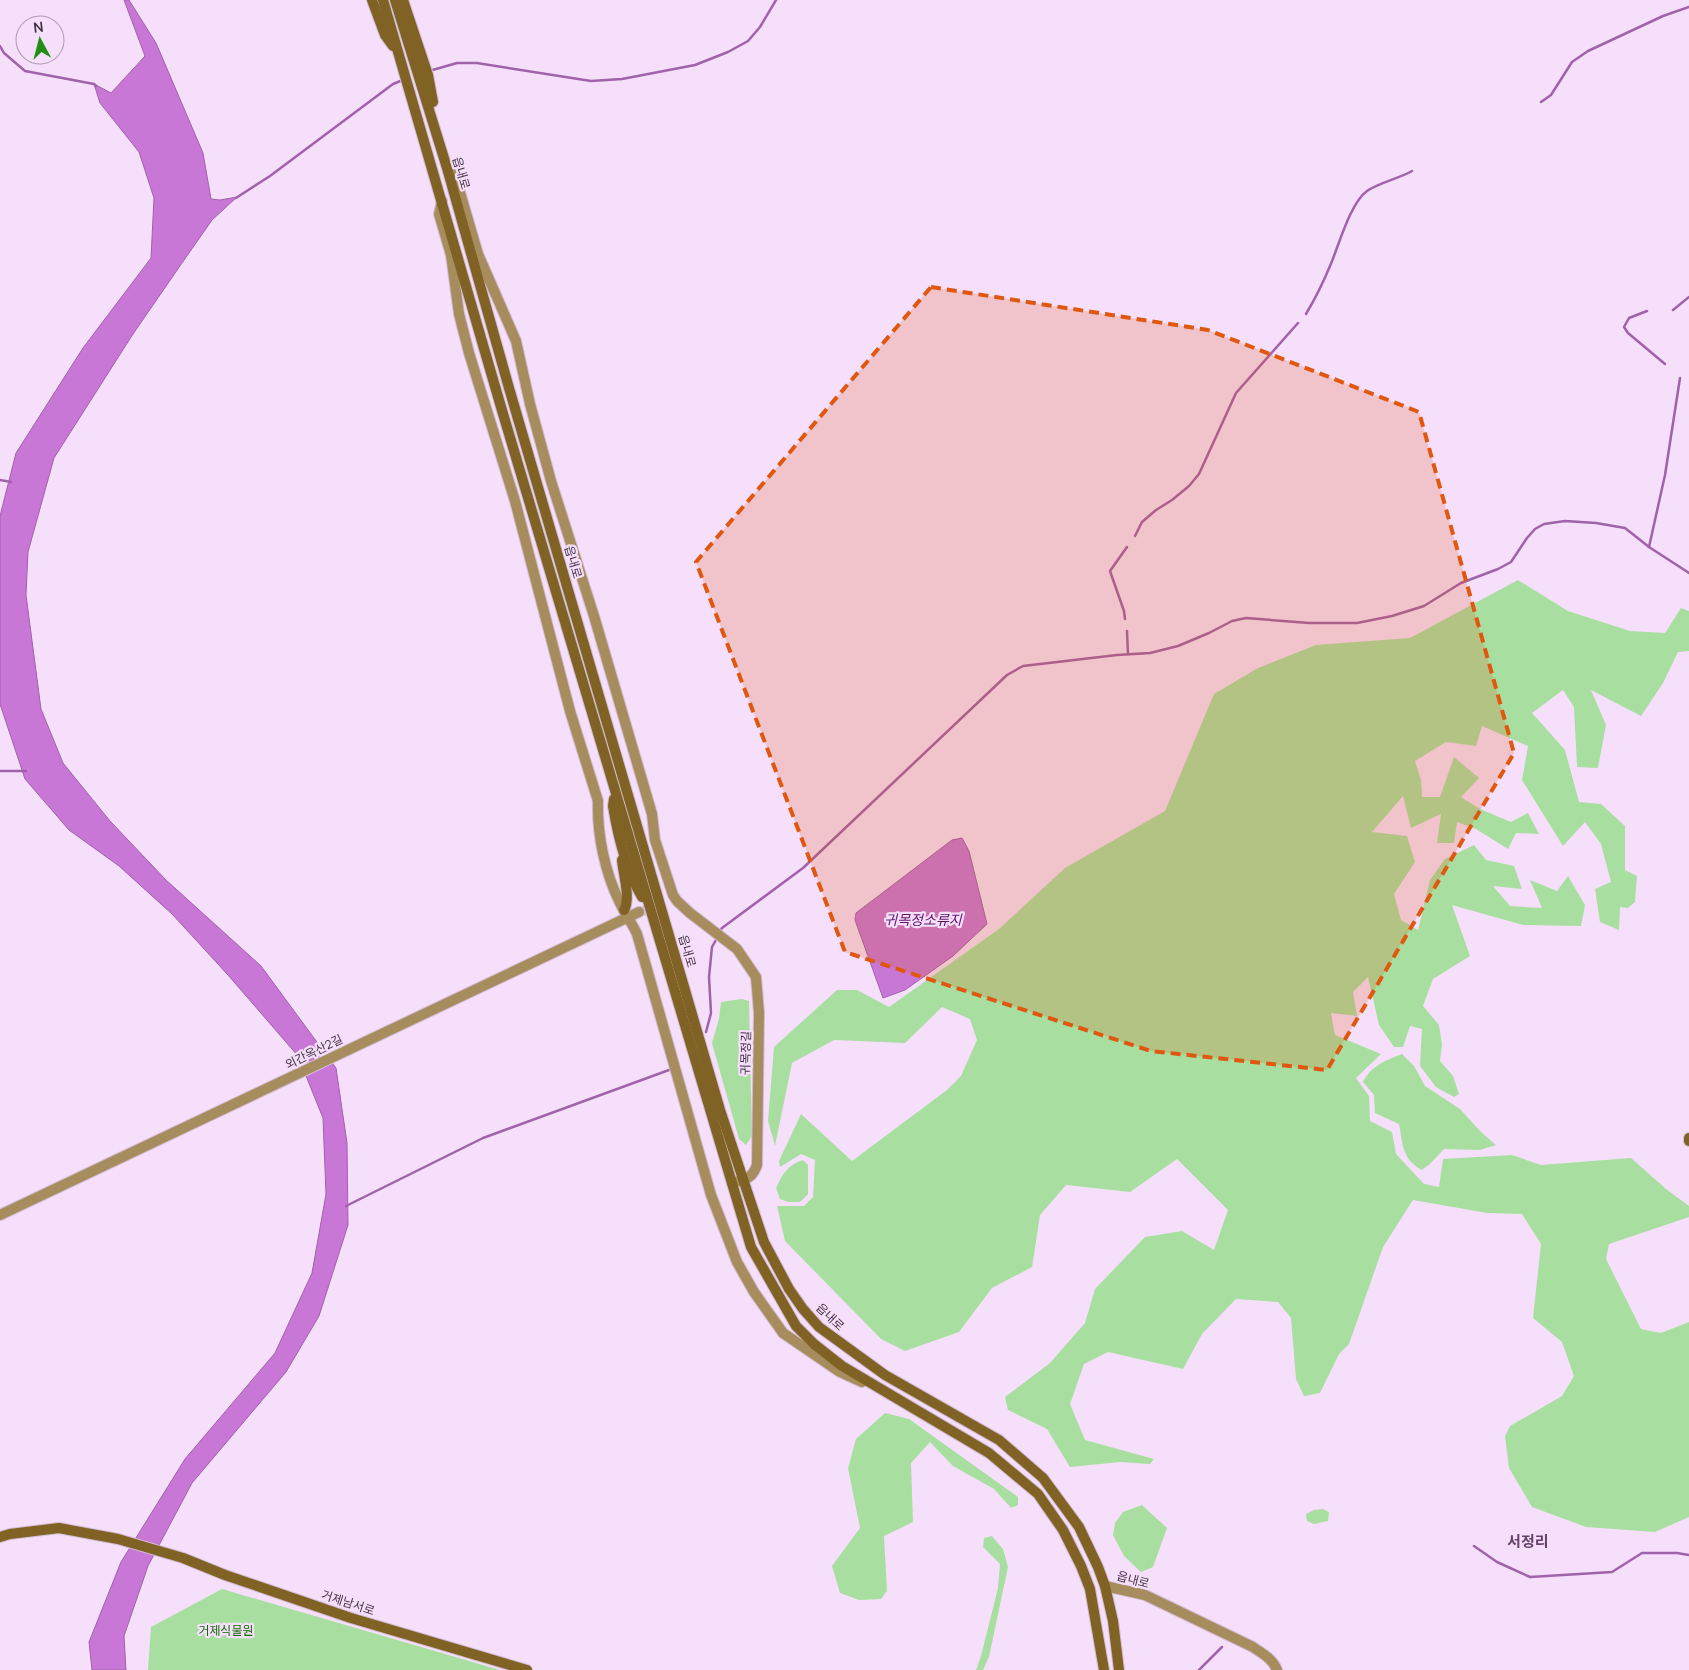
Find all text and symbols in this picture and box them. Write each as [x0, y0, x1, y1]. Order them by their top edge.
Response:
north arrow [15, 15, 65, 65]
text: N [32, 17, 45, 37]
street label: 읍내로 [449, 155, 474, 191]
street label: 읍내로 [561, 544, 586, 580]
water label: 귀목정소류지 [884, 910, 963, 929]
street label: 읍내로 [675, 933, 700, 969]
street label: 외간옥산2길 [282, 1030, 345, 1073]
street label: 귀목정길 [737, 1031, 754, 1075]
street label: 읍내로 [812, 1299, 848, 1334]
district label: 서정리 [1507, 1531, 1549, 1552]
street label: 읍내로 [1115, 1567, 1151, 1592]
street label: 거제남서로 [319, 1586, 377, 1619]
park label: 거제식물원 [198, 1622, 254, 1639]

